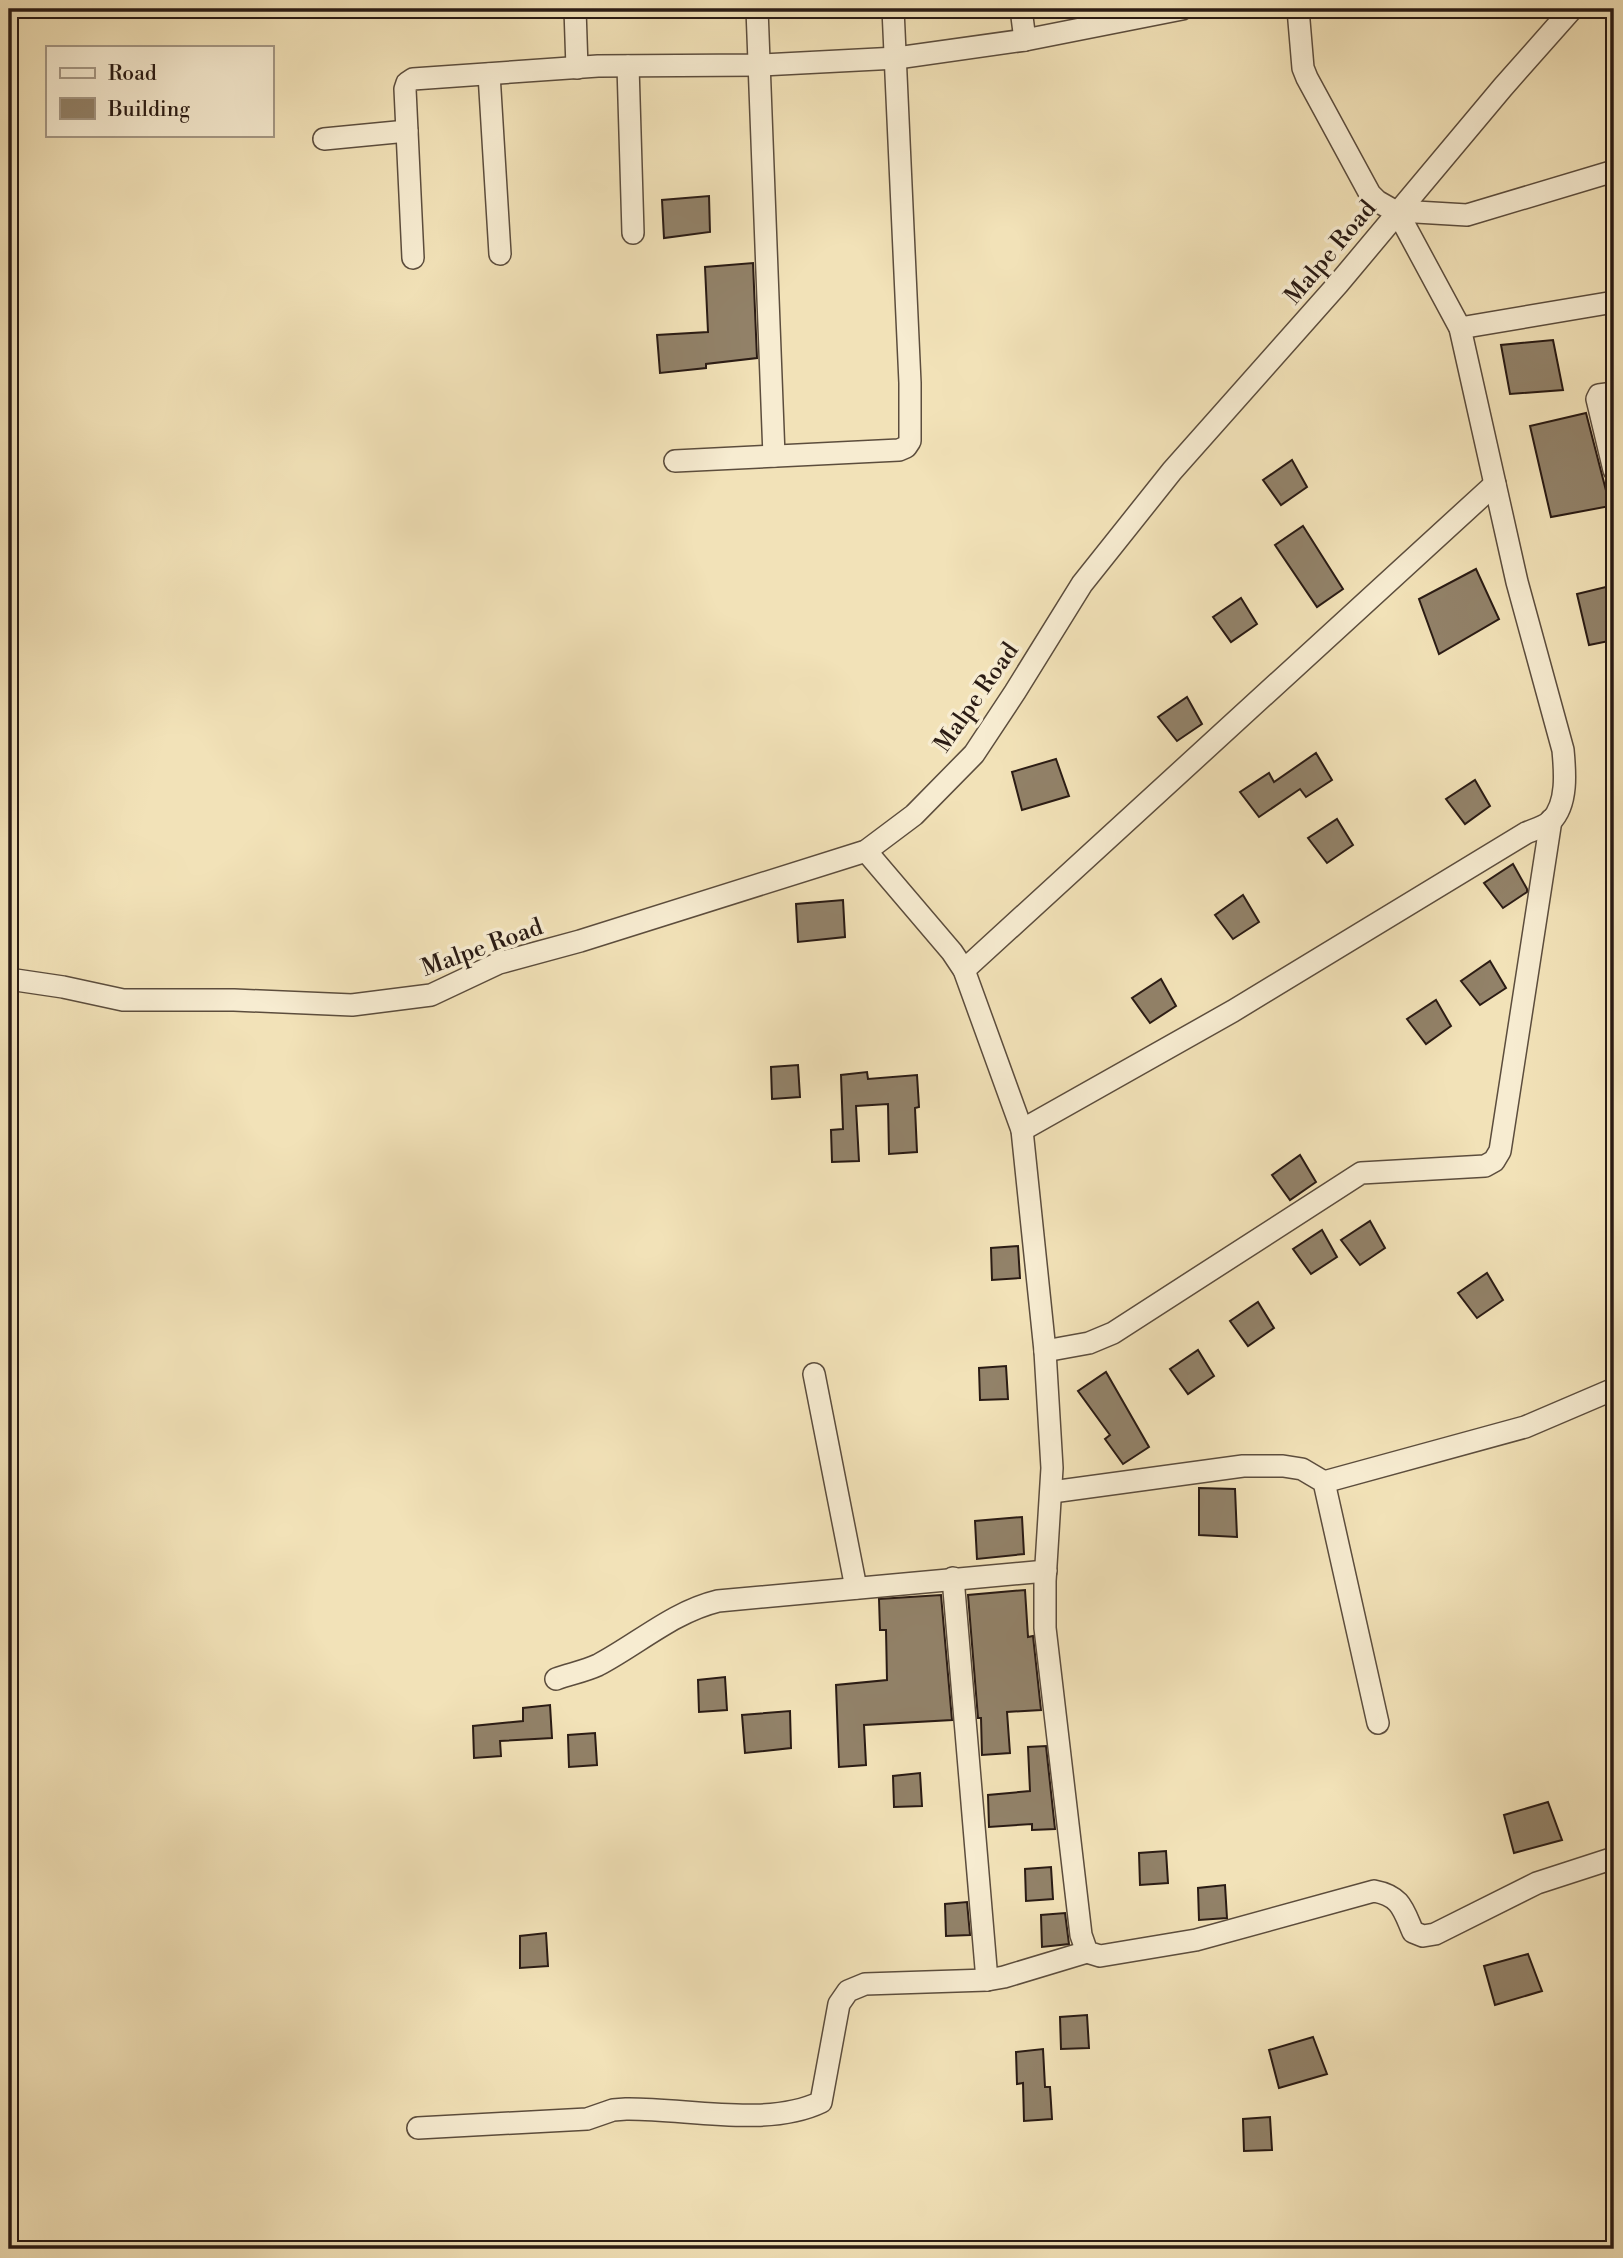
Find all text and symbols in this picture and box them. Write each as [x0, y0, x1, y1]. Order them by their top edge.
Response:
legend [46, 46, 273, 136]
text: Road [108, 61, 157, 87]
text: Building [107, 97, 190, 123]
street label: Malpe Road [1278, 194, 1383, 311]
street label: Malpe Road [928, 637, 1026, 758]
street label: Malpe Road [418, 912, 548, 984]

